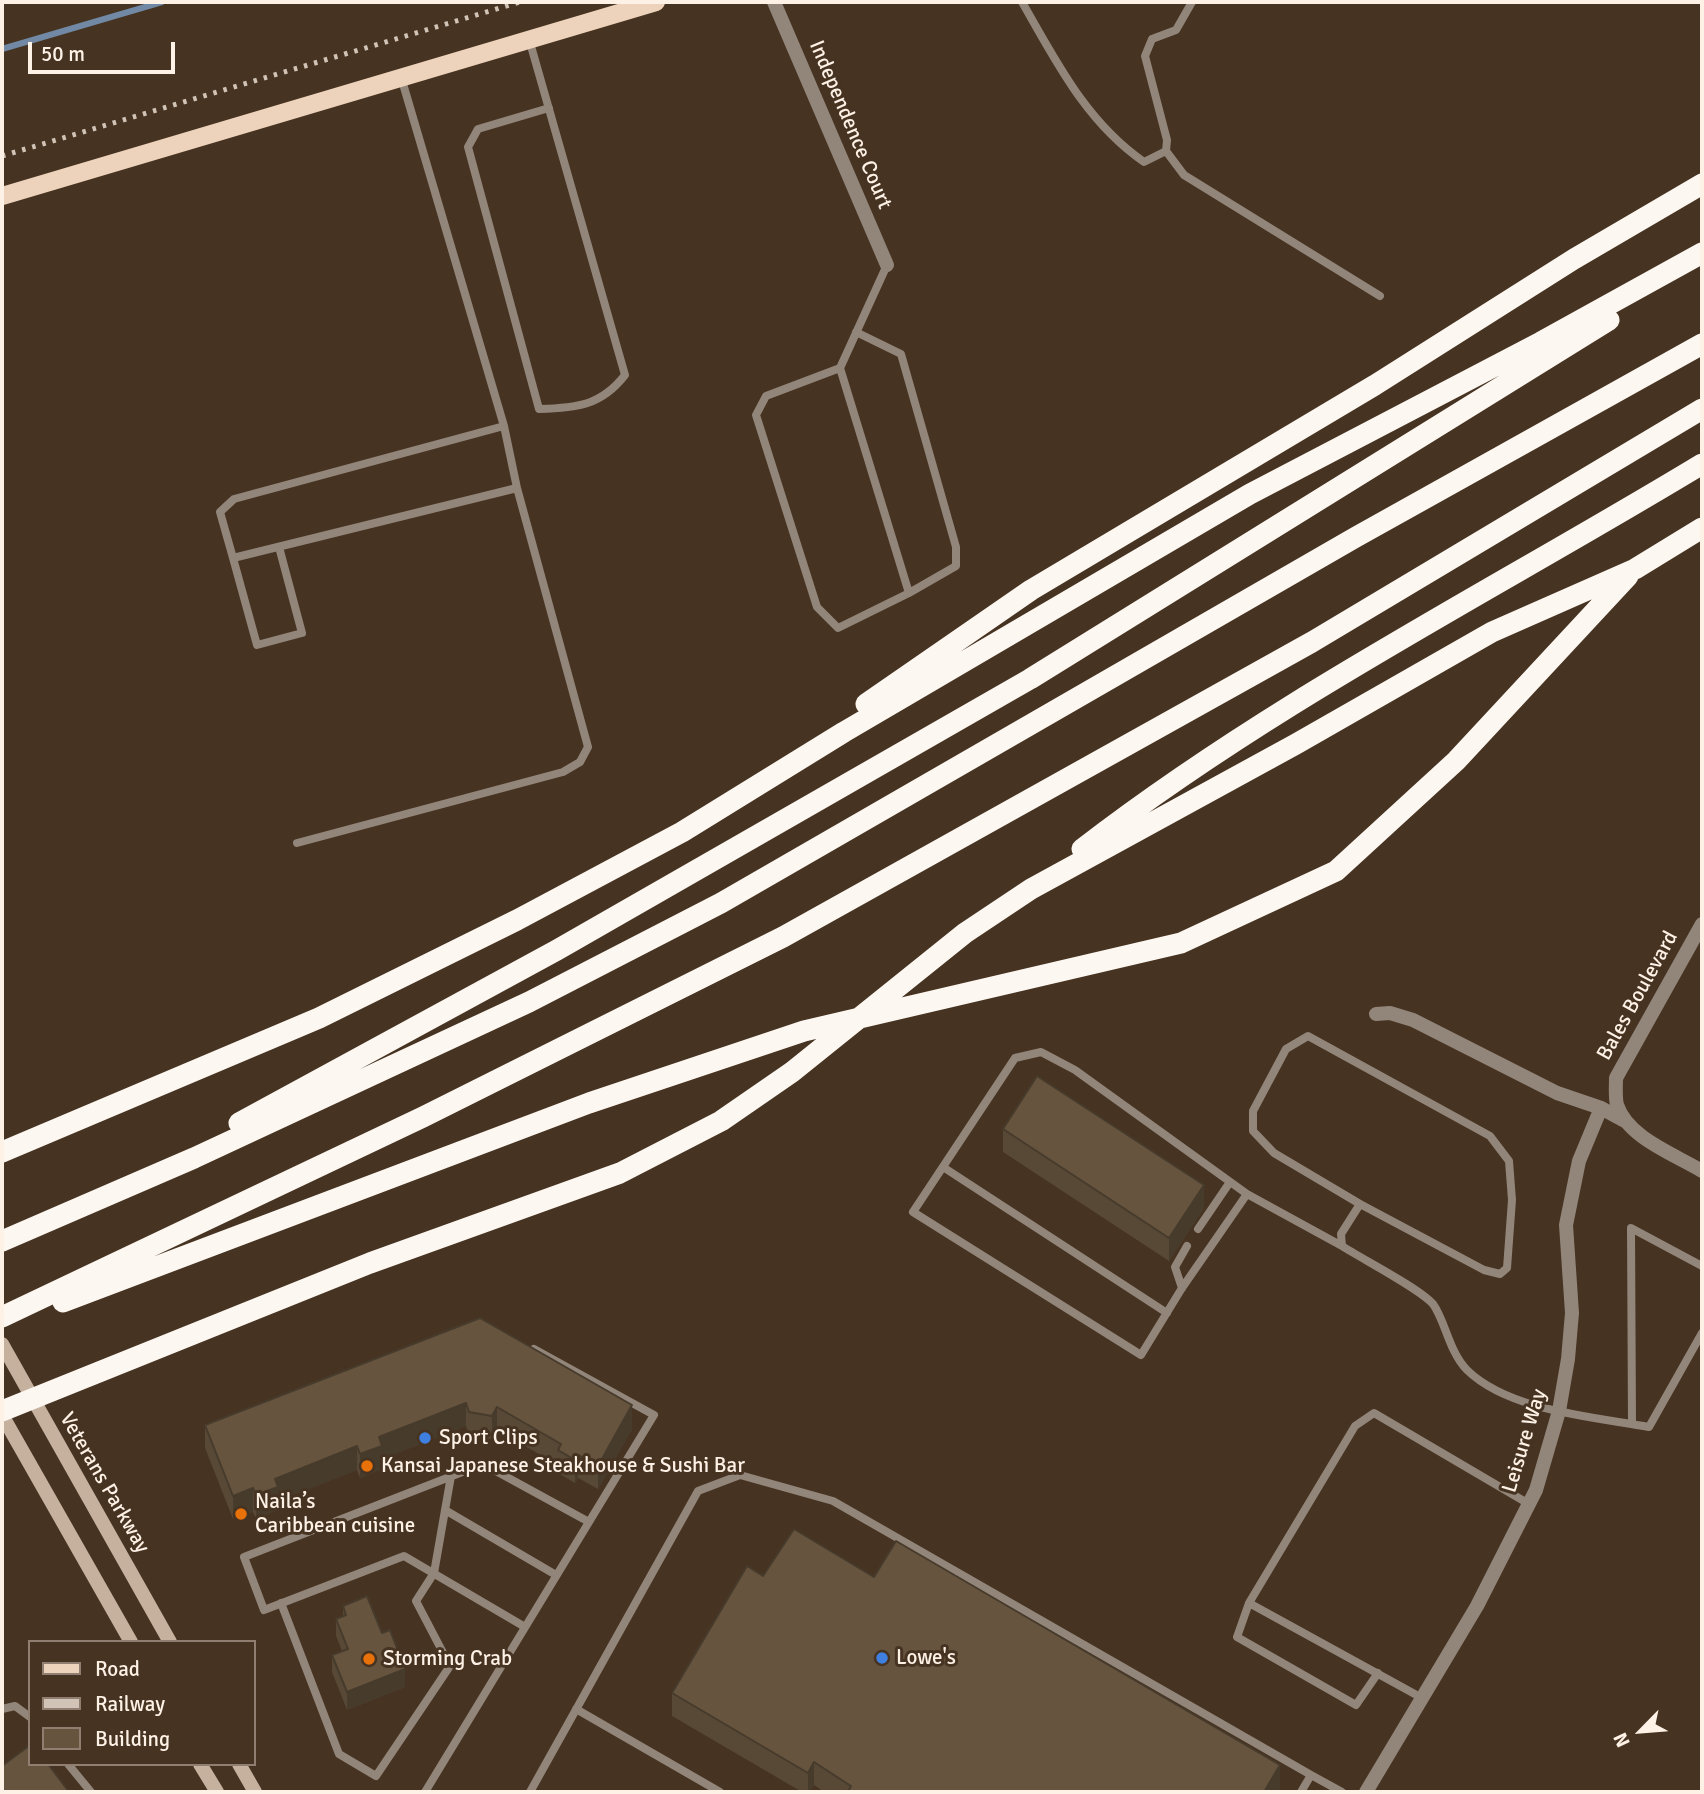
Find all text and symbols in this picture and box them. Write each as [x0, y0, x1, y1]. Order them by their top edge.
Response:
scale bar [32, 28, 178, 72]
street label: Independence Court [803, 37, 897, 213]
text: 50 m [41, 41, 85, 67]
street label: Bales Boulevard [1592, 927, 1684, 1065]
street label: Leisure Way [1497, 1386, 1553, 1496]
street label: Veterans Parkway [54, 1408, 154, 1558]
place label: Sport Clips [439, 1425, 538, 1451]
marker: Sport Clips [417, 1430, 433, 1446]
place label: Kansai Japanese Steakhouse & Sushi Bar [381, 1453, 745, 1479]
marker: Kansai Japanese Steakhouse & Sushi Bar [359, 1458, 375, 1474]
place label: Naila’s Caribbean cuisine [255, 1489, 415, 1539]
marker: Naila’s Caribbean cuisine [233, 1506, 249, 1522]
legend [28, 1640, 256, 1766]
place label: Lowe's [896, 1645, 956, 1671]
place label: Storming Crab [383, 1646, 512, 1672]
marker: Lowe's [874, 1650, 890, 1666]
marker: Storming Crab [361, 1651, 377, 1667]
text: Road [95, 1656, 140, 1682]
text: Railway [95, 1691, 165, 1717]
north arrow [1606, 1696, 1676, 1766]
text: Building [95, 1726, 170, 1752]
text: N [1608, 1729, 1636, 1751]

